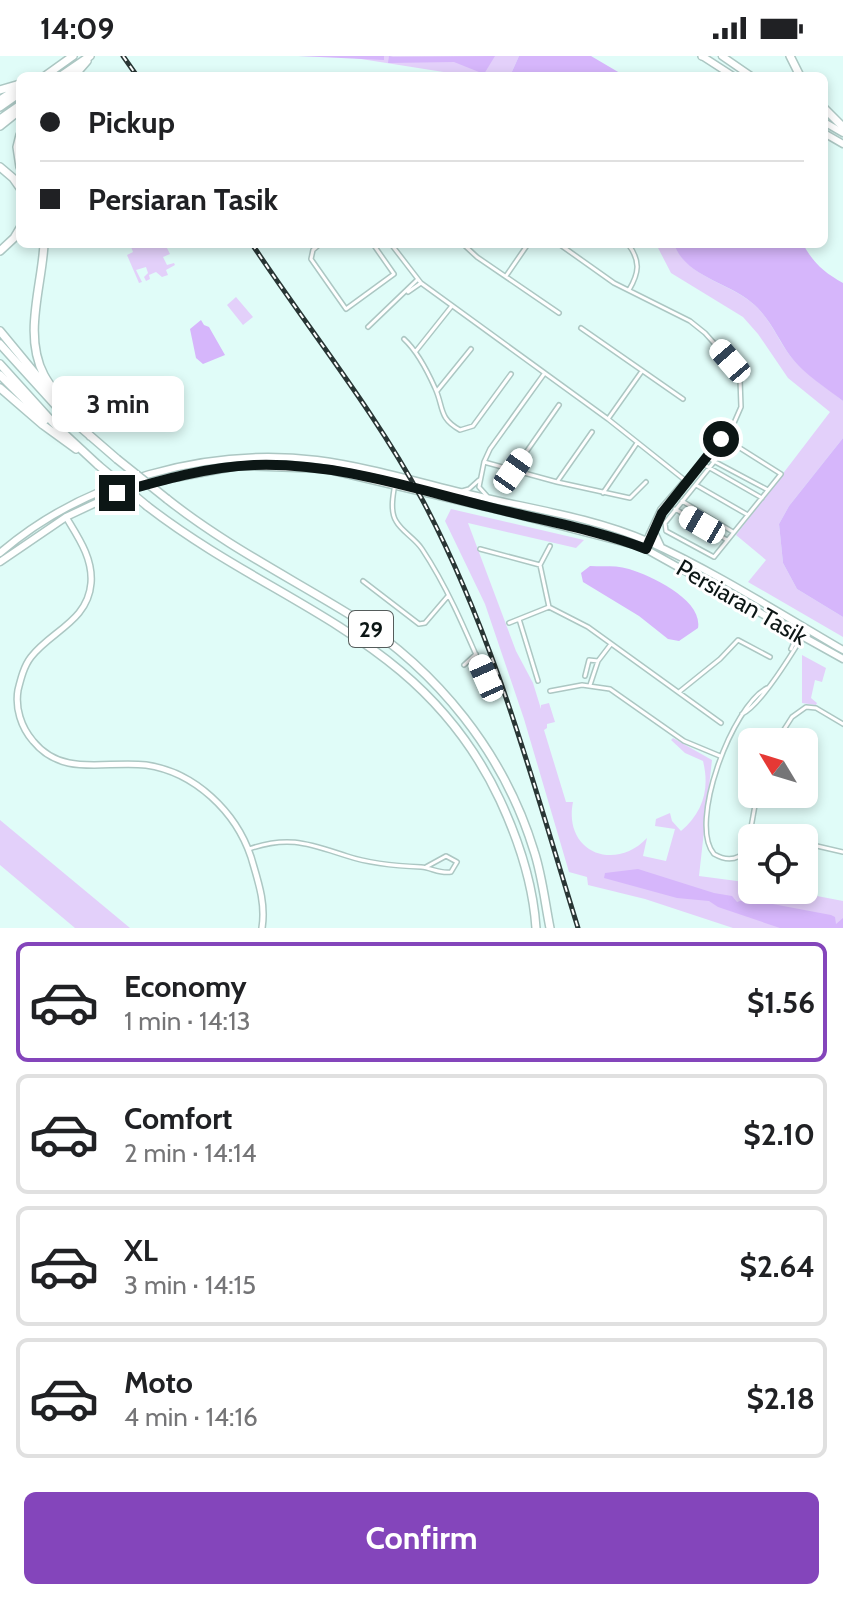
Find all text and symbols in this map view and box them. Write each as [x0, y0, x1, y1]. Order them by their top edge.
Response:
text: 14:09 [40, 10, 114, 47]
text: Pickup [88, 104, 175, 141]
text: Persiaran Tasik [88, 181, 278, 218]
car [705, 335, 755, 387]
callout: 3 min [51, 377, 183, 433]
text: 3 min [86, 388, 150, 420]
route start [703, 421, 739, 457]
car [489, 444, 537, 498]
route end [99, 475, 135, 511]
car [675, 503, 729, 547]
street label: Persiaran Tasik [671, 553, 813, 651]
road number: 29 [349, 611, 393, 647]
car [465, 651, 507, 705]
north arrow [738, 728, 818, 808]
map controls [738, 728, 818, 904]
button: locate [738, 824, 818, 904]
icon: car [28, 966, 100, 1038]
text: Economy [124, 968, 247, 1005]
text: $1.56 [747, 984, 815, 1021]
text: 1 min · 14:13 [124, 1005, 251, 1037]
icon: car [28, 1098, 100, 1170]
text: Comfort [124, 1100, 232, 1137]
text: $2.10 [743, 1116, 815, 1153]
text: 2 min · 14:14 [124, 1137, 257, 1169]
icon: car [28, 1230, 100, 1302]
text: XL [124, 1232, 158, 1269]
text: $2.64 [740, 1248, 815, 1285]
text: 3 min · 14:15 [124, 1269, 256, 1301]
icon: car [28, 1362, 100, 1434]
text: Moto [124, 1364, 193, 1401]
text: $2.18 [746, 1380, 815, 1417]
text: 4 min · 14:16 [124, 1401, 258, 1433]
button: Confirm [24, 1492, 819, 1584]

